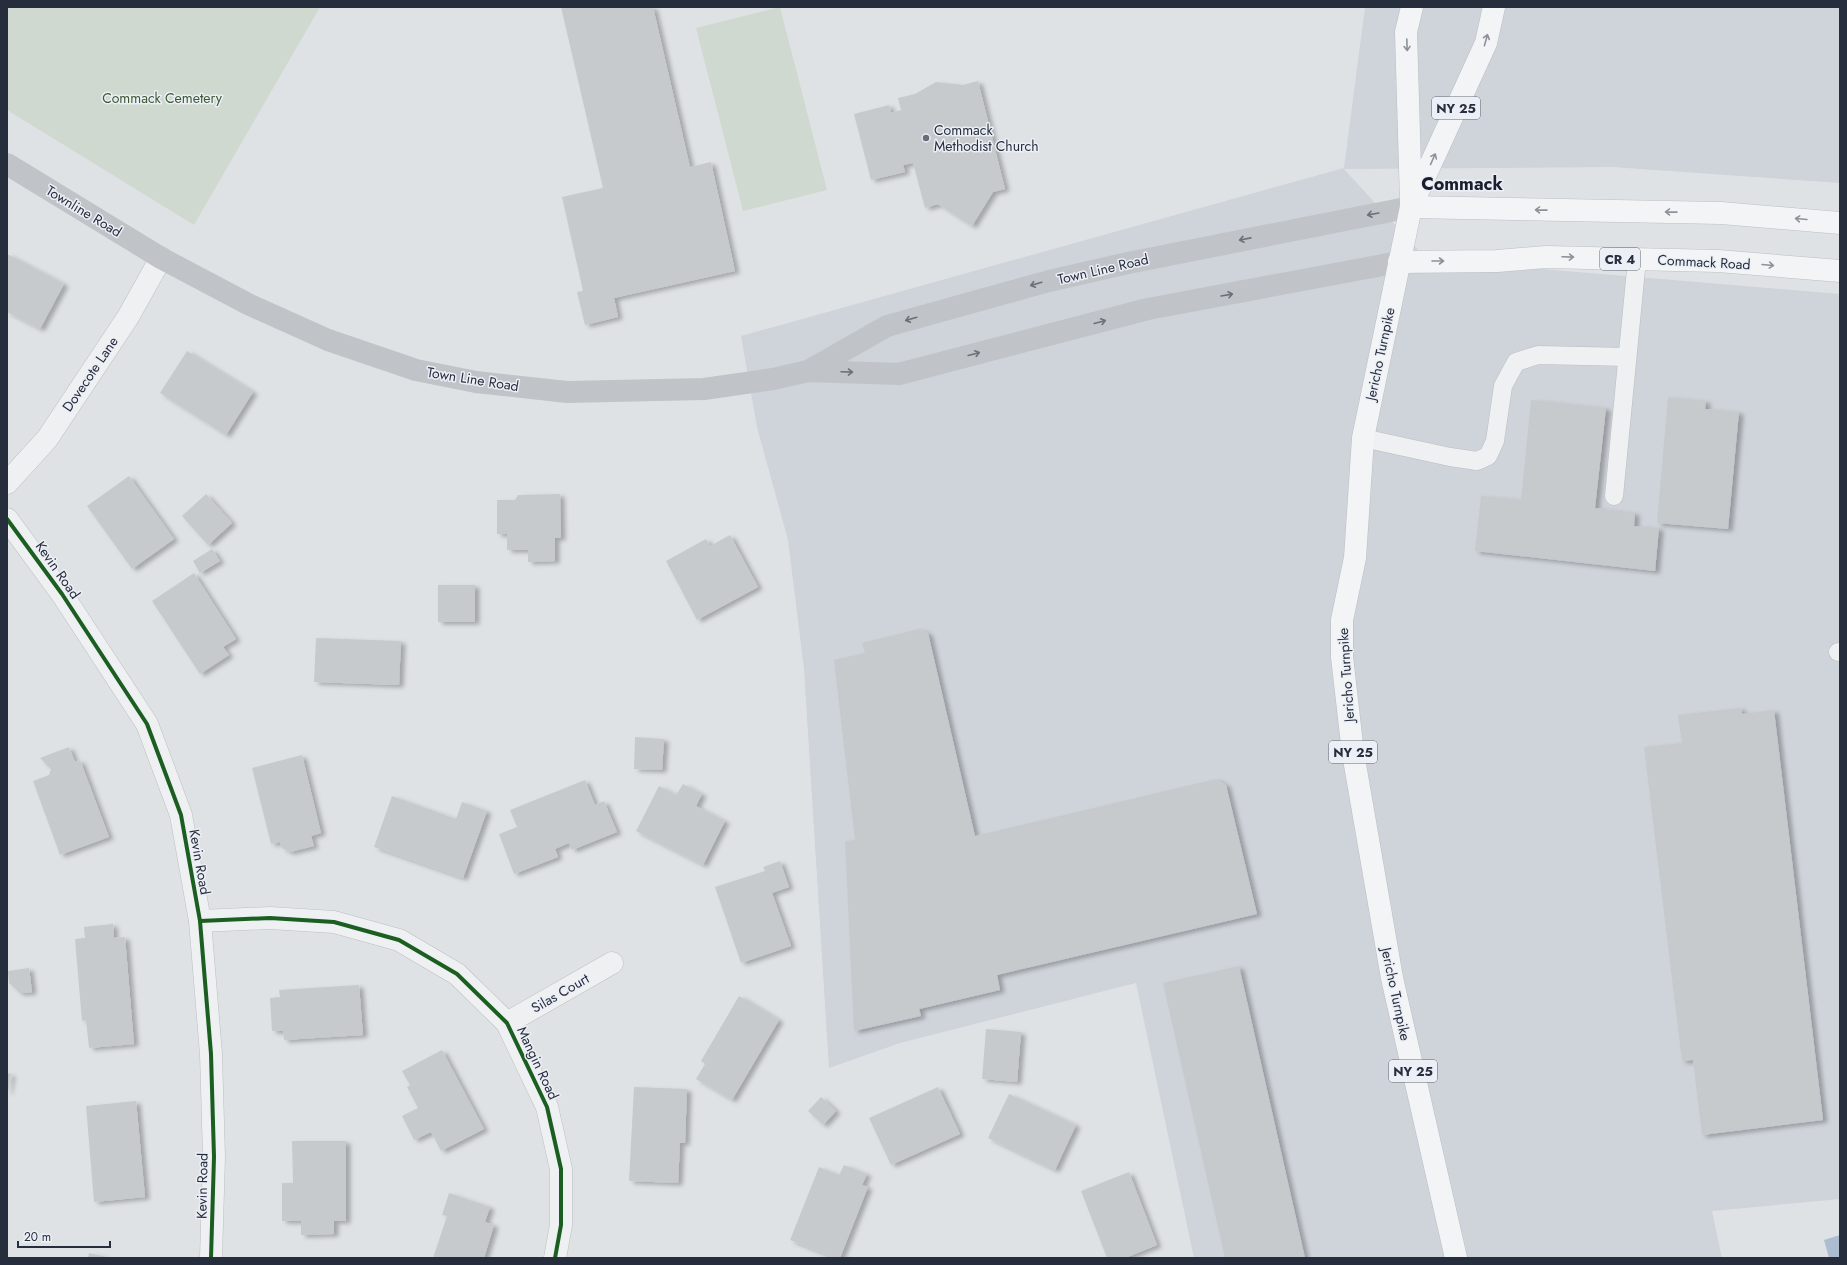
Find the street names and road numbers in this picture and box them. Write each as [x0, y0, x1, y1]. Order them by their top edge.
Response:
road number: NY 25 [1432, 97, 1480, 119]
street label: Townline Road [42, 180, 126, 242]
road number: CR 4 [1600, 248, 1640, 270]
street label: Town Line Road [1056, 249, 1150, 289]
street label: Commack Road [1657, 250, 1751, 274]
street label: Jericho Turnpike [1360, 306, 1400, 404]
street label: Dovecote Lane [57, 332, 123, 416]
street label: Town Line Road [426, 362, 520, 396]
street label: Kevin Road [31, 537, 85, 603]
street label: Jericho Turnpike [1333, 627, 1359, 725]
road number: NY 25 [1329, 741, 1377, 763]
street label: Kevin Road [184, 828, 216, 896]
street label: Jericho Turnpike [1376, 944, 1416, 1042]
street label: Silas Court [527, 968, 593, 1018]
street label: Mangin Road [512, 1023, 564, 1103]
road number: NY 25 [1389, 1060, 1437, 1082]
street label: Kevin Road [191, 1153, 213, 1219]

